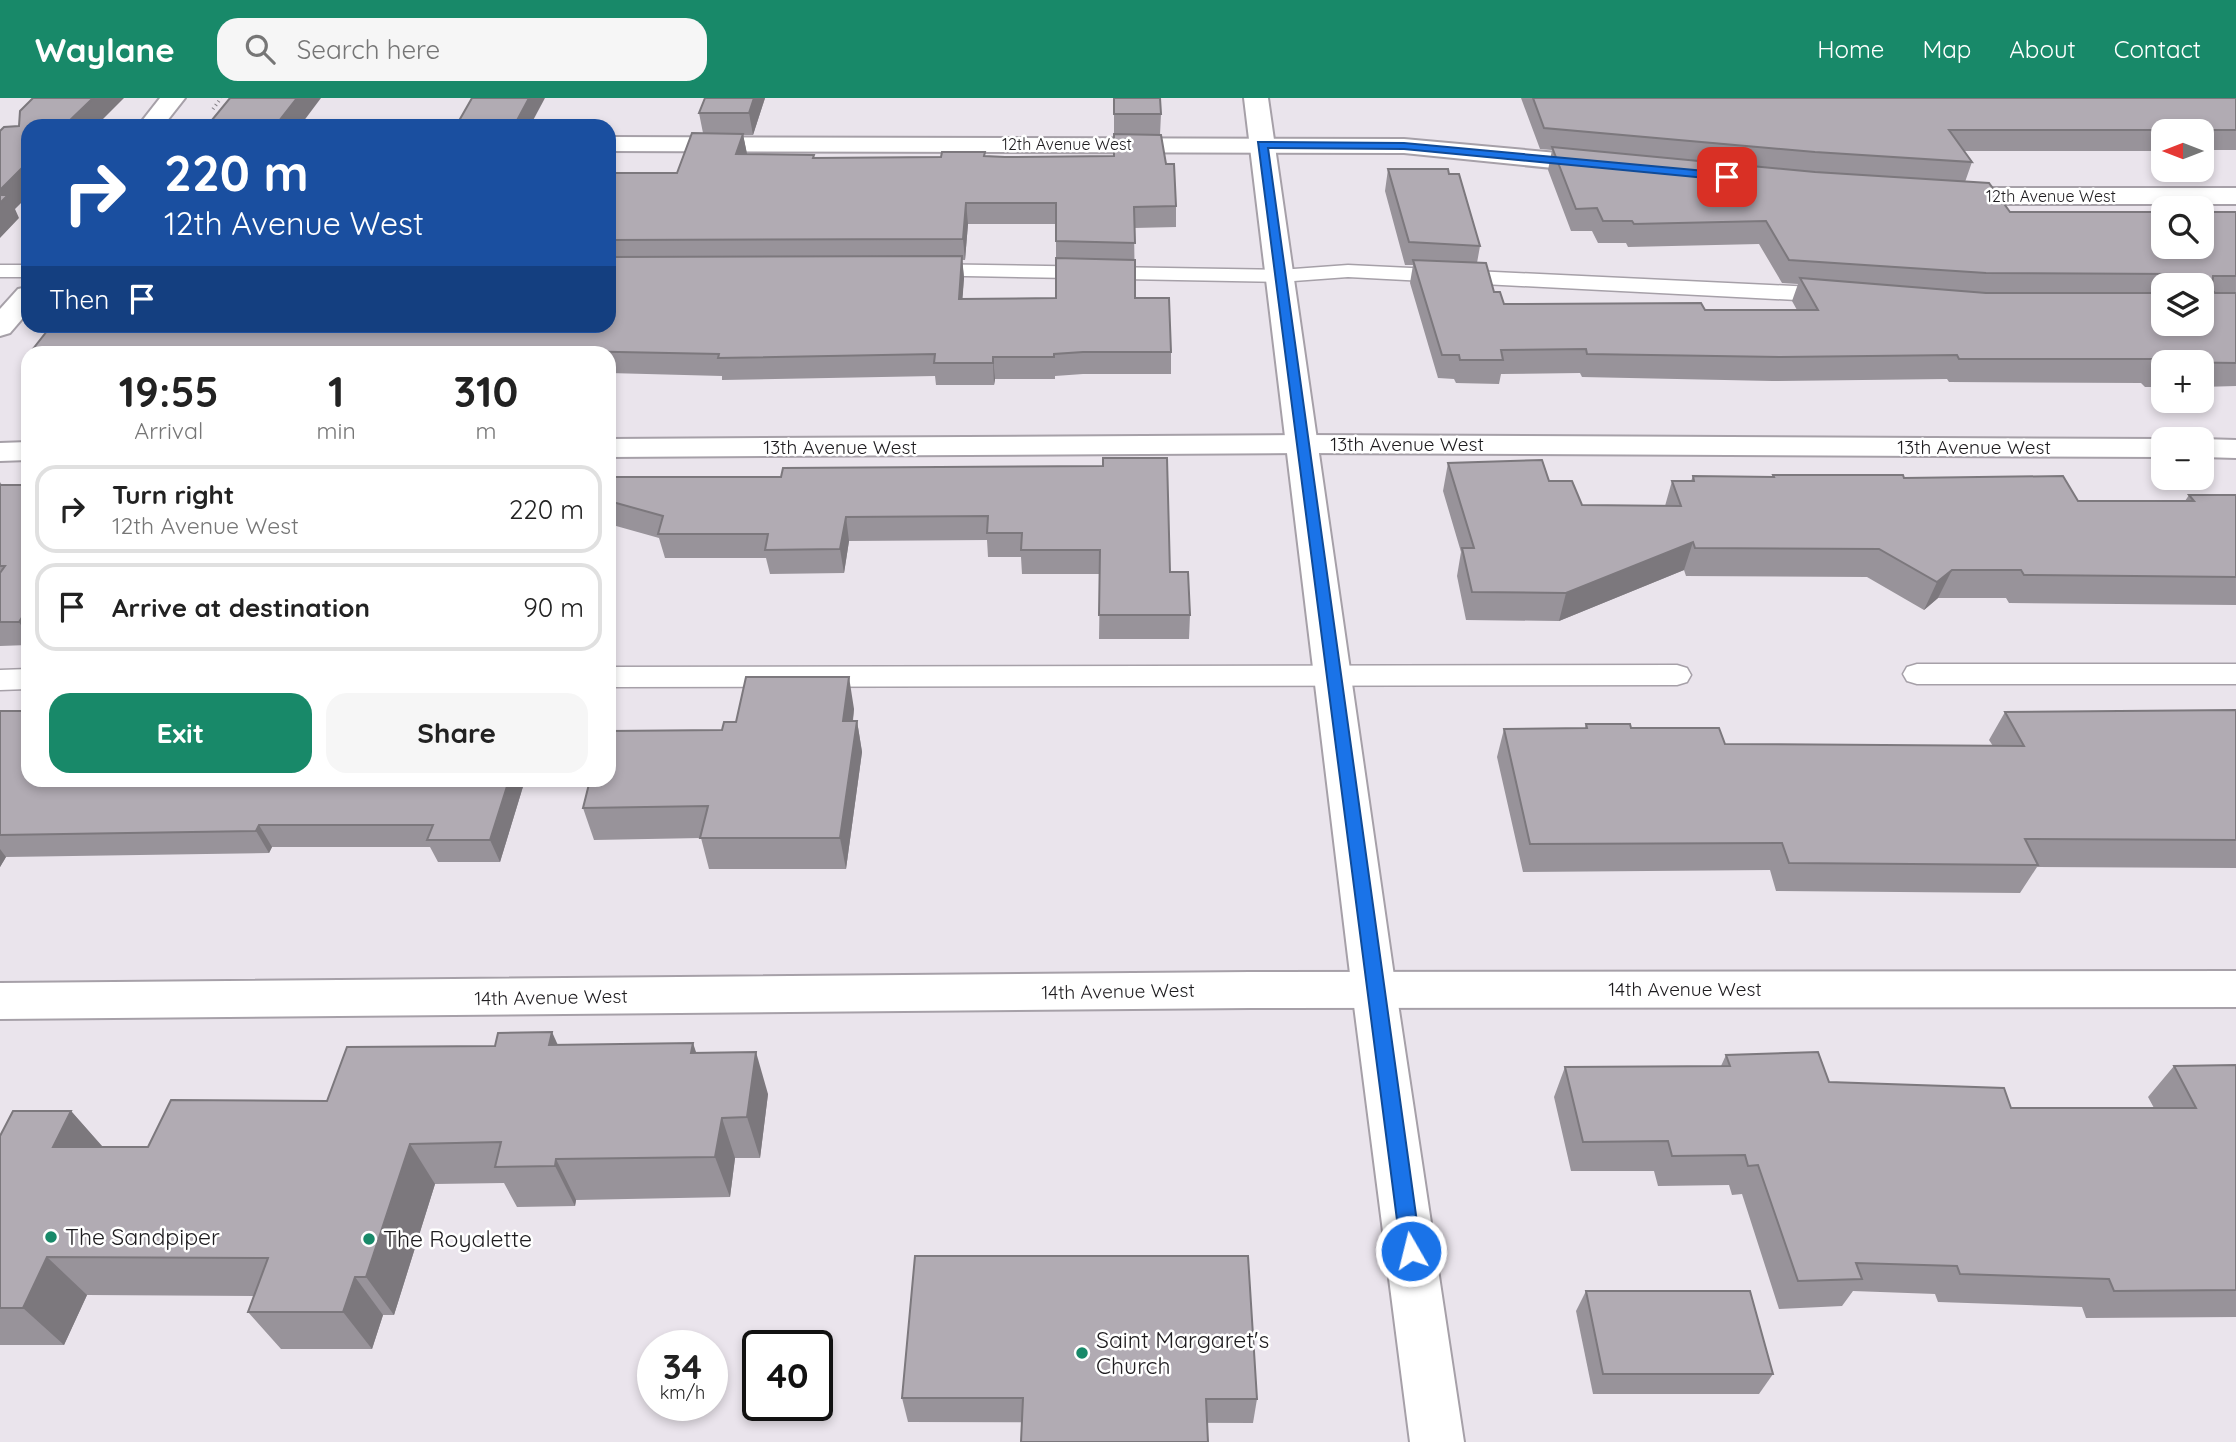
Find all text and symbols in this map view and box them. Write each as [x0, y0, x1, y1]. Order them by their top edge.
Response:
search box [217, 18, 707, 81]
text: Waylane [35, 29, 175, 70]
icon: search [241, 30, 279, 68]
text: Search here [297, 33, 440, 66]
text: Home [1817, 34, 1884, 64]
text: Map [1922, 34, 1971, 64]
text: About [2009, 34, 2076, 64]
text: Contact [2114, 34, 2201, 64]
north arrow [2151, 119, 2214, 182]
map controls [2151, 119, 2214, 490]
street label: 12th Avenue West [1002, 134, 1132, 154]
text: 220 m [164, 142, 309, 203]
icon: right [49, 147, 140, 238]
pin [1697, 147, 1757, 207]
icon: arrive [1708, 158, 1746, 196]
street label: 12th Avenue West [1986, 186, 2116, 206]
button: search [2151, 196, 2214, 259]
text: 12th Avenue West [164, 203, 424, 243]
button: layers [2151, 273, 2214, 336]
icon: arrive [123, 280, 161, 318]
text: Then [49, 283, 109, 316]
button: + [2151, 350, 2214, 413]
text: 19:55 [119, 365, 219, 418]
text: 1 [328, 365, 344, 418]
text: 310 [454, 365, 518, 418]
text: Arrival [134, 416, 203, 445]
text: min [317, 416, 356, 445]
text: m [475, 416, 496, 445]
button: − [2151, 427, 2214, 490]
street label: 13th Avenue West [1330, 432, 1484, 456]
street label: 13th Avenue West [763, 435, 917, 459]
street label: 13th Avenue West [1897, 435, 2051, 459]
text: Turn right [112, 478, 234, 511]
icon: right [53, 490, 91, 528]
text: 220 m [509, 493, 584, 526]
text: 12th Avenue West [112, 511, 299, 540]
icon: arrive [53, 588, 91, 626]
text: Arrive at destination [112, 591, 370, 624]
text: 90 m [523, 591, 584, 624]
button: Exit [49, 693, 312, 773]
button: Share [326, 693, 588, 773]
street label: 14th Avenue West [1608, 977, 1762, 1001]
street label: 14th Avenue West [1041, 978, 1195, 1004]
street label: 14th Avenue West [474, 984, 628, 1010]
position arrow [1374, 1214, 1448, 1288]
place label: The Sandpiper [65, 1222, 220, 1251]
place label: The Royalette [383, 1224, 532, 1253]
marker: The Sandpiper [43, 1229, 59, 1245]
marker: The Royalette [361, 1231, 377, 1247]
place label: Saint Margaret's Church [1096, 1325, 1269, 1380]
speed limit sign: 40 [742, 1330, 833, 1421]
text: 34 [663, 1344, 702, 1388]
marker: Saint Margaret's Church [1074, 1345, 1090, 1361]
text: km/h [660, 1381, 705, 1404]

